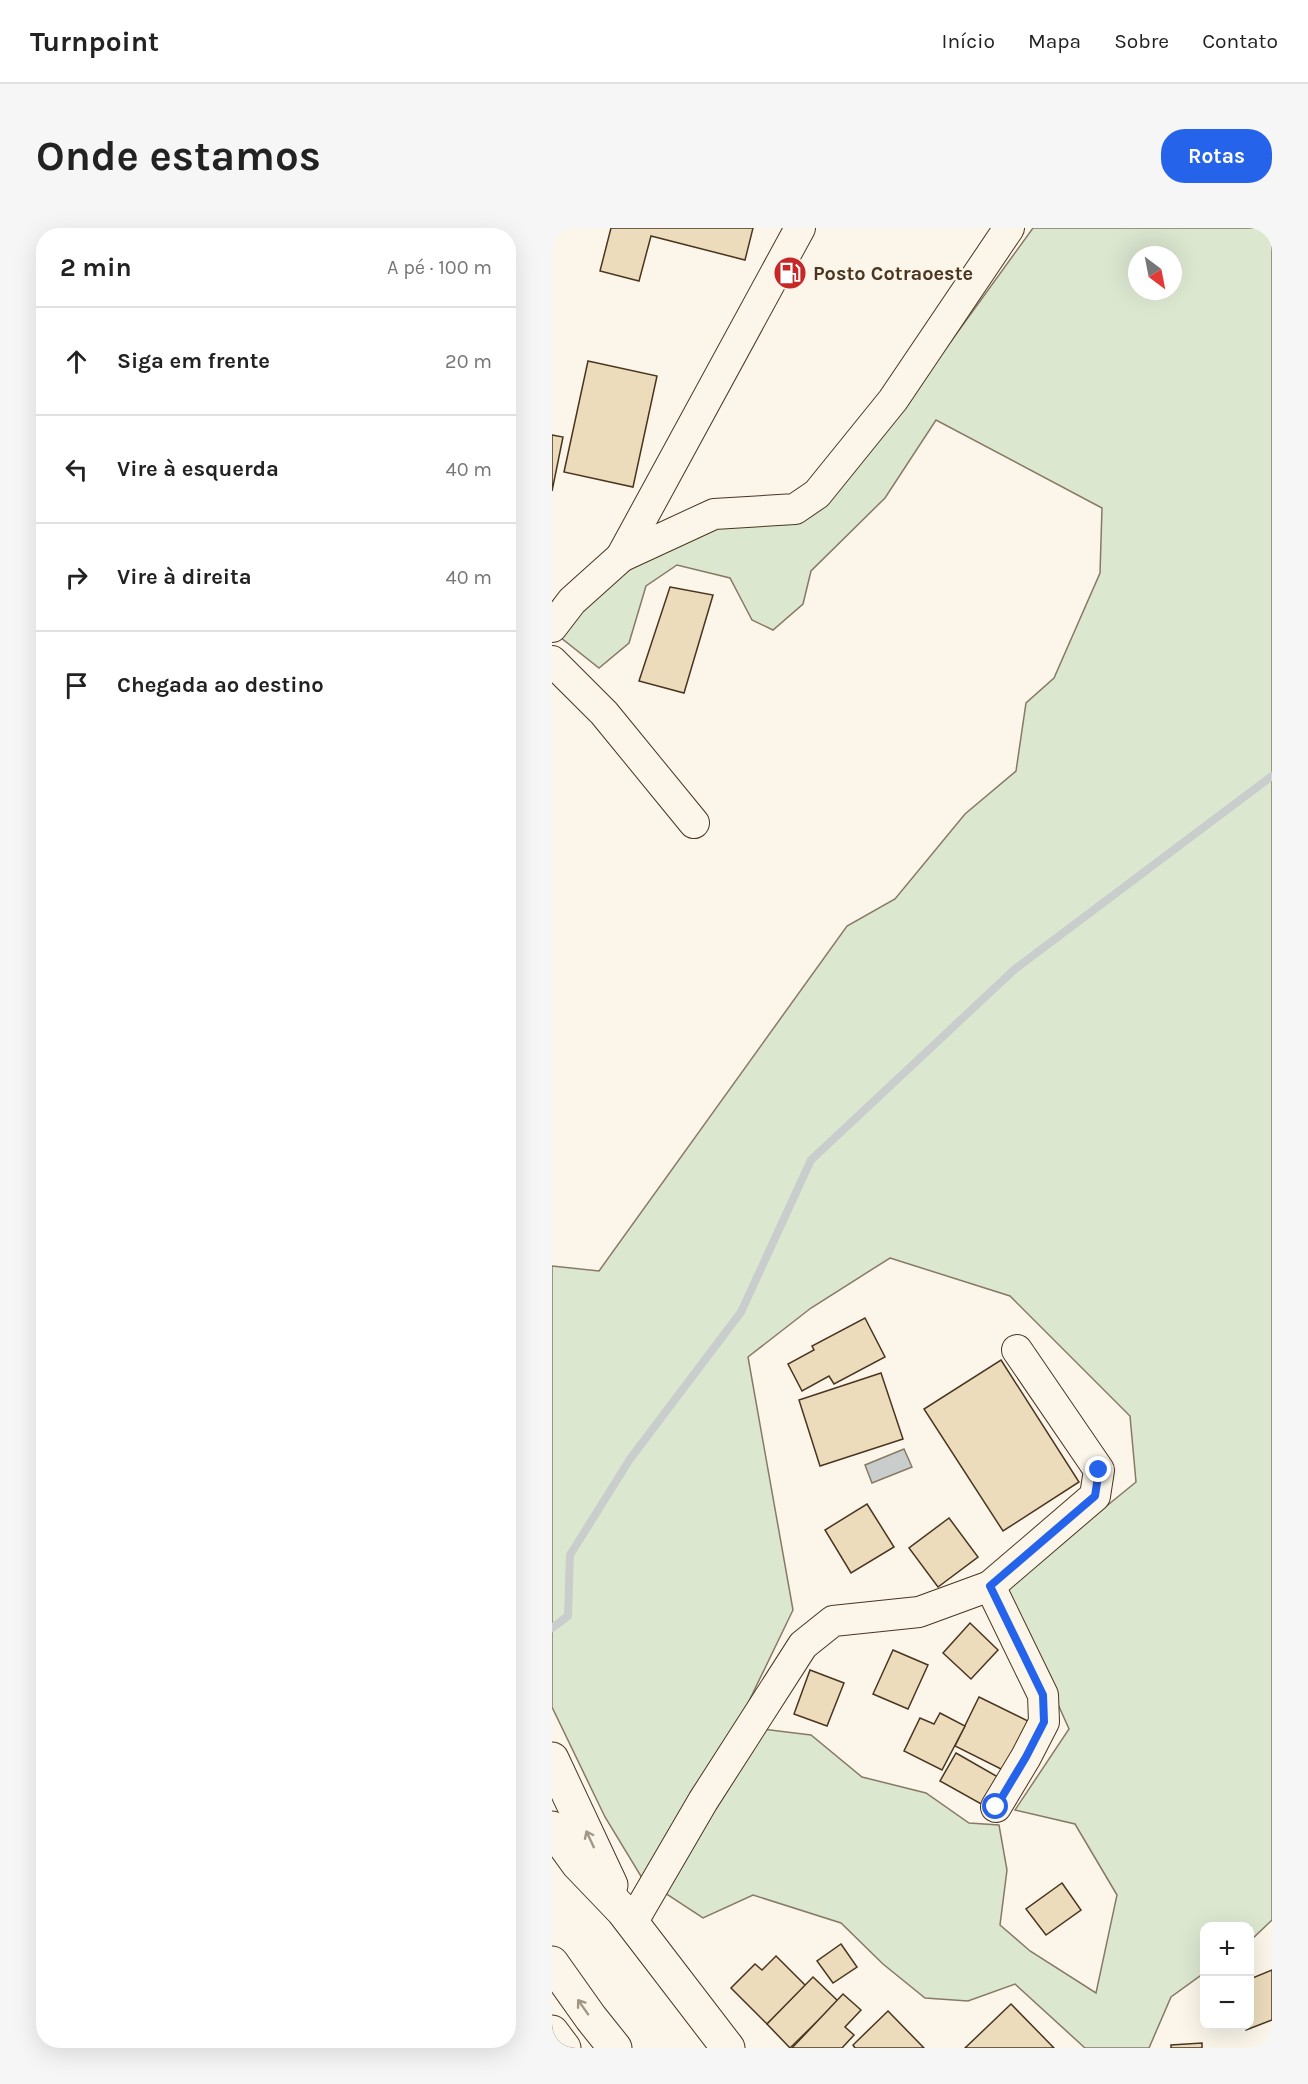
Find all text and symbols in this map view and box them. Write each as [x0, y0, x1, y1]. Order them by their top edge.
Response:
text: Turnpoint [30, 25, 159, 58]
text: Início [942, 29, 995, 53]
text: Mapa [1028, 29, 1081, 53]
text: Sobre [1114, 29, 1169, 53]
text: Contato [1202, 29, 1278, 53]
button: Rotas [1161, 129, 1272, 183]
text: Onde estamos [36, 131, 321, 181]
north arrow [1128, 246, 1182, 300]
text: 2 min [60, 252, 132, 283]
fuel station icon: Posto Cotraoeste [772, 255, 808, 291]
text: A pé · 100 m [387, 256, 492, 279]
place label: Posto Cotraoeste [813, 262, 973, 285]
icon: ahead [60, 345, 93, 378]
text: Siga em frente [117, 348, 270, 374]
text: 20 m [445, 350, 492, 373]
icon: left [60, 453, 93, 486]
text: Vire à esquerda [117, 456, 279, 482]
text: 40 m [446, 458, 492, 481]
icon: right [60, 561, 93, 594]
text: Vire à direita [117, 564, 252, 590]
text: 40 m [446, 566, 492, 589]
icon: arrive [60, 669, 93, 702]
text: Chegada ao destino [117, 672, 324, 698]
route end [1085, 1456, 1111, 1482]
route start [982, 1793, 1008, 1819]
one-way arrow [584, 1831, 596, 1849]
map controls [1200, 1922, 1254, 2030]
button: + [1200, 1922, 1254, 1976]
button: − [1200, 1976, 1254, 2030]
one-way arrow [576, 1999, 589, 2015]

